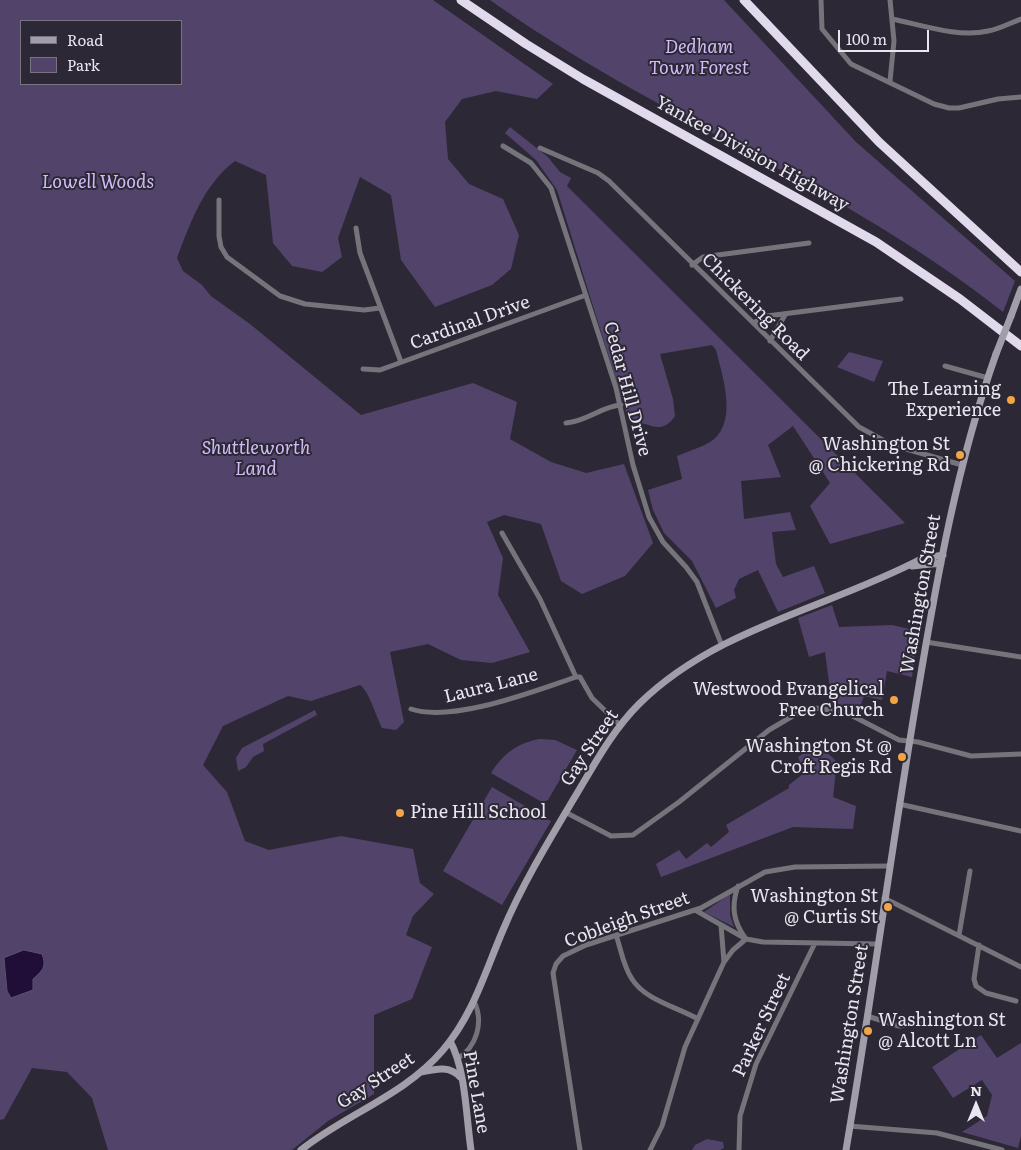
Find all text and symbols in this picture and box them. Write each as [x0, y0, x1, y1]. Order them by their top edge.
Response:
legend [20, 20, 182, 85]
scale bar [841, 20, 932, 52]
text: 100 m [846, 27, 887, 50]
text: Road [67, 28, 103, 51]
park label: Dedham Town Forest [649, 37, 749, 80]
text: Park [67, 53, 100, 76]
street label: Yankee Division Highway [651, 92, 853, 216]
park label: Lowell Woods [42, 172, 154, 194]
street label: Chickering Road [697, 249, 813, 365]
street label: Cardinal Drive [407, 291, 533, 355]
street label: Cedar Hill Drive [599, 319, 655, 459]
place label: The Learning Experience [887, 379, 1001, 422]
marker: The Learning Experience [1005, 394, 1017, 406]
place label: Washington St @ Chickering Rd [808, 434, 950, 476]
park label: Shuttleworth Land [202, 438, 310, 480]
marker: Washington St @ Chickering Rd [954, 449, 966, 461]
street label: Washington Street [896, 513, 946, 675]
street label: Laura Lane [442, 664, 540, 708]
place label: Westwood Evangelical Free Church [693, 679, 884, 722]
marker: Westwood Evangelical Free Church [888, 694, 900, 706]
street label: Gay Street [557, 706, 623, 790]
place label: Washington St @ Croft Regis Rd [745, 736, 892, 779]
marker: Washington St @ Croft Regis Rd [896, 751, 908, 763]
place label: Pine Hill School [410, 802, 547, 824]
marker: Pine Hill School [394, 807, 406, 819]
place label: Washington St @ Curtis St [750, 886, 878, 929]
street label: Cobleigh Street [562, 887, 692, 953]
marker: Washington St @ Curtis St [882, 901, 894, 913]
street label: Washington Street [827, 943, 873, 1105]
street label: Parker Street [729, 970, 795, 1080]
place label: Washington St @ Alcott Ln [878, 1010, 1006, 1052]
marker: Washington St @ Alcott Ln [862, 1025, 874, 1037]
street label: Gay Street [333, 1048, 419, 1114]
street label: Pine Lane [458, 1049, 494, 1135]
north arrow [951, 1080, 1001, 1130]
text: N [970, 1080, 982, 1100]

